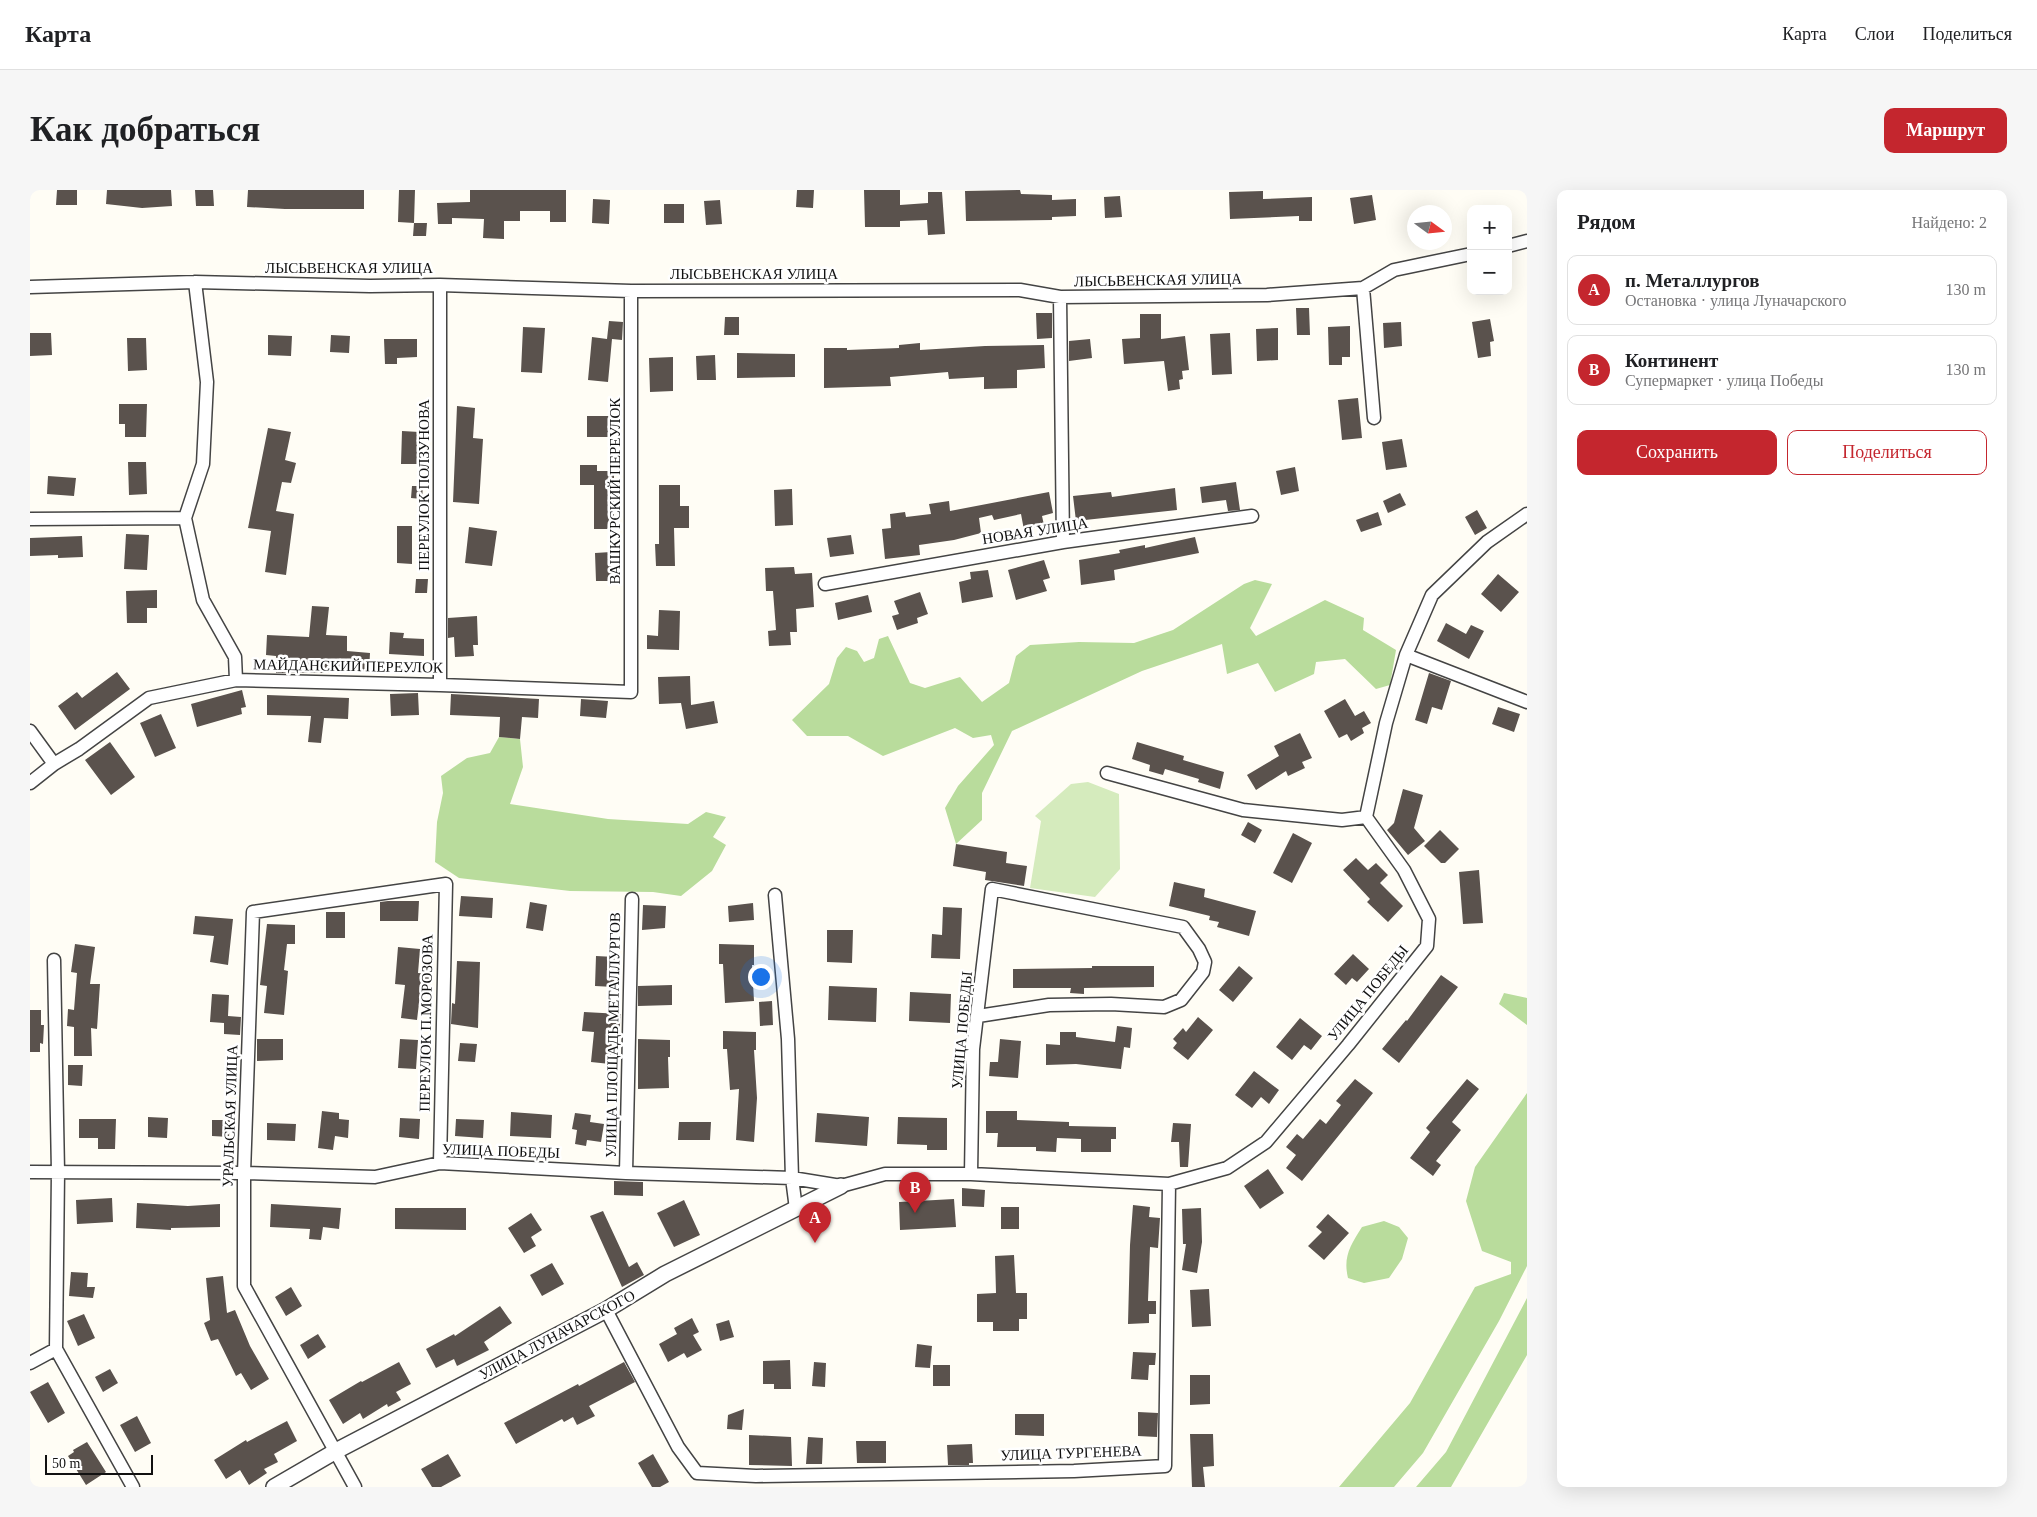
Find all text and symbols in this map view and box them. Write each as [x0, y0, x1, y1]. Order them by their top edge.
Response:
text: Карта [25, 21, 91, 47]
text: Карта [1782, 24, 1827, 44]
text: Слои [1855, 24, 1894, 44]
text: Поделиться [1922, 24, 2012, 44]
button: Маршрут [1884, 108, 2007, 153]
text: Как добраться [30, 110, 260, 149]
north arrow [1407, 205, 1452, 250]
map controls [1467, 205, 1512, 295]
button: + [1467, 205, 1512, 250]
text: Рядом [1577, 210, 1636, 234]
text: Найдено: 2 [1912, 214, 1987, 231]
button: − [1467, 250, 1512, 295]
street label: ЛЫСЬВЕНСКАЯ УЛИЦА [265, 260, 433, 276]
street label: ЛЫСЬВЕНСКАЯ УЛИЦА [670, 266, 838, 282]
text: п. Металлургов [1625, 270, 1760, 291]
street label: ЛЫСЬВЕНСКАЯ УЛИЦА [1074, 271, 1242, 289]
text: A [1588, 281, 1600, 298]
text: 130 m [1946, 281, 1986, 298]
text: Остановка · улица Луначарского [1625, 292, 1846, 309]
text: Континент [1625, 350, 1718, 371]
text: B [1589, 361, 1599, 378]
text: 130 m [1946, 361, 1986, 378]
text: Супермаркет · улица Победы [1625, 372, 1823, 389]
street label: ВАШКУРСКИЙ ПЕРЕУЛОК [607, 397, 623, 584]
street label: ПЕРЕУЛОК ПОЛЗУНОВА [416, 399, 432, 571]
button: Сохранить [1577, 430, 1777, 475]
button: Поделиться [1787, 430, 1987, 475]
street label: НОВАЯ УЛИЦА [981, 515, 1089, 547]
street label: МАЙДАНСКИЙ ПЕРЕУЛОК [253, 656, 444, 676]
street label: УЛИЦА ПЛОЩАДЬ МЕТАЛЛУРГОВ [603, 912, 623, 1158]
street label: ПЕРЕУЛОК П.МОРОЗОВА [416, 934, 436, 1112]
street label: УЛИЦА ПОБЕДЫ [1325, 942, 1411, 1044]
your location [748, 964, 774, 990]
street label: УЛИЦА ПОБЕДЫ [949, 970, 975, 1090]
street label: УРАЛЬСКАЯ УЛИЦА [220, 1044, 240, 1187]
street label: УЛИЦА ПОБЕДЫ [442, 1141, 560, 1161]
pin: B [899, 1172, 931, 1213]
pin: A [799, 1202, 831, 1243]
street label: УЛИЦА ЛУНАЧАРСКОГО [476, 1287, 638, 1383]
street label: УЛИЦА ТУРГЕНЕВА [1000, 1443, 1142, 1463]
scale bar [45, 1452, 152, 1475]
text: 50 m [52, 1456, 80, 1471]

